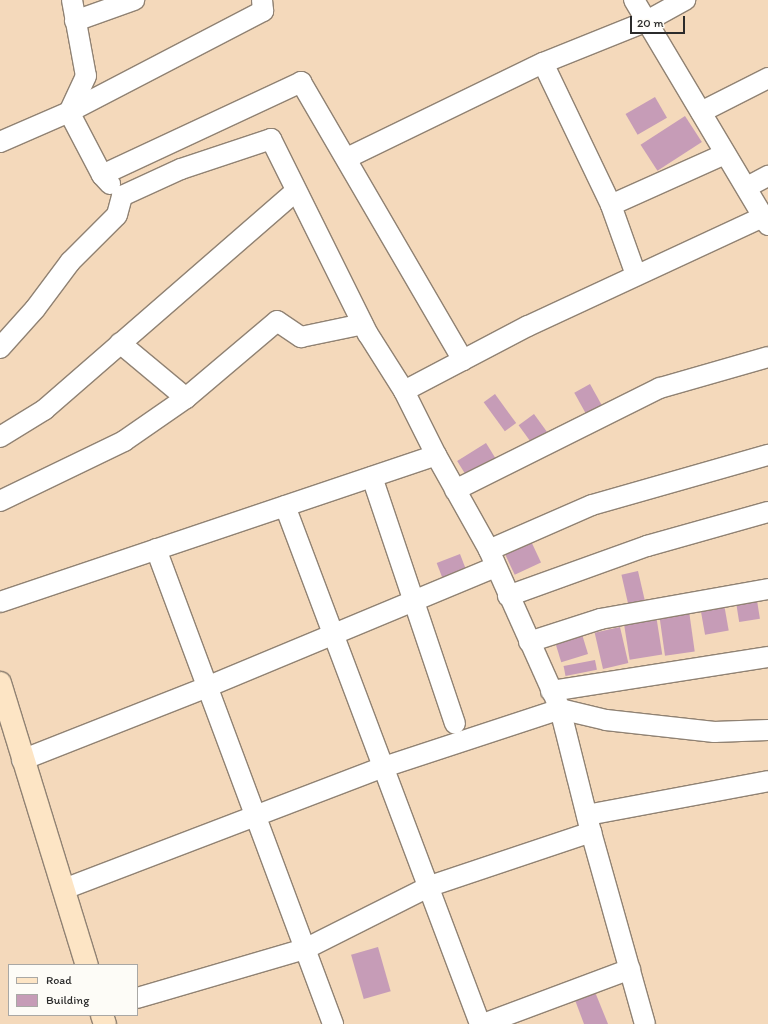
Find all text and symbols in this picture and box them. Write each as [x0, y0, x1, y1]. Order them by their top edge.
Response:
scale bar [632, 8, 687, 34]
text: 20 m [637, 16, 664, 30]
legend [8, 964, 138, 1016]
text: Road [46, 973, 72, 987]
text: Building [46, 993, 89, 1007]

